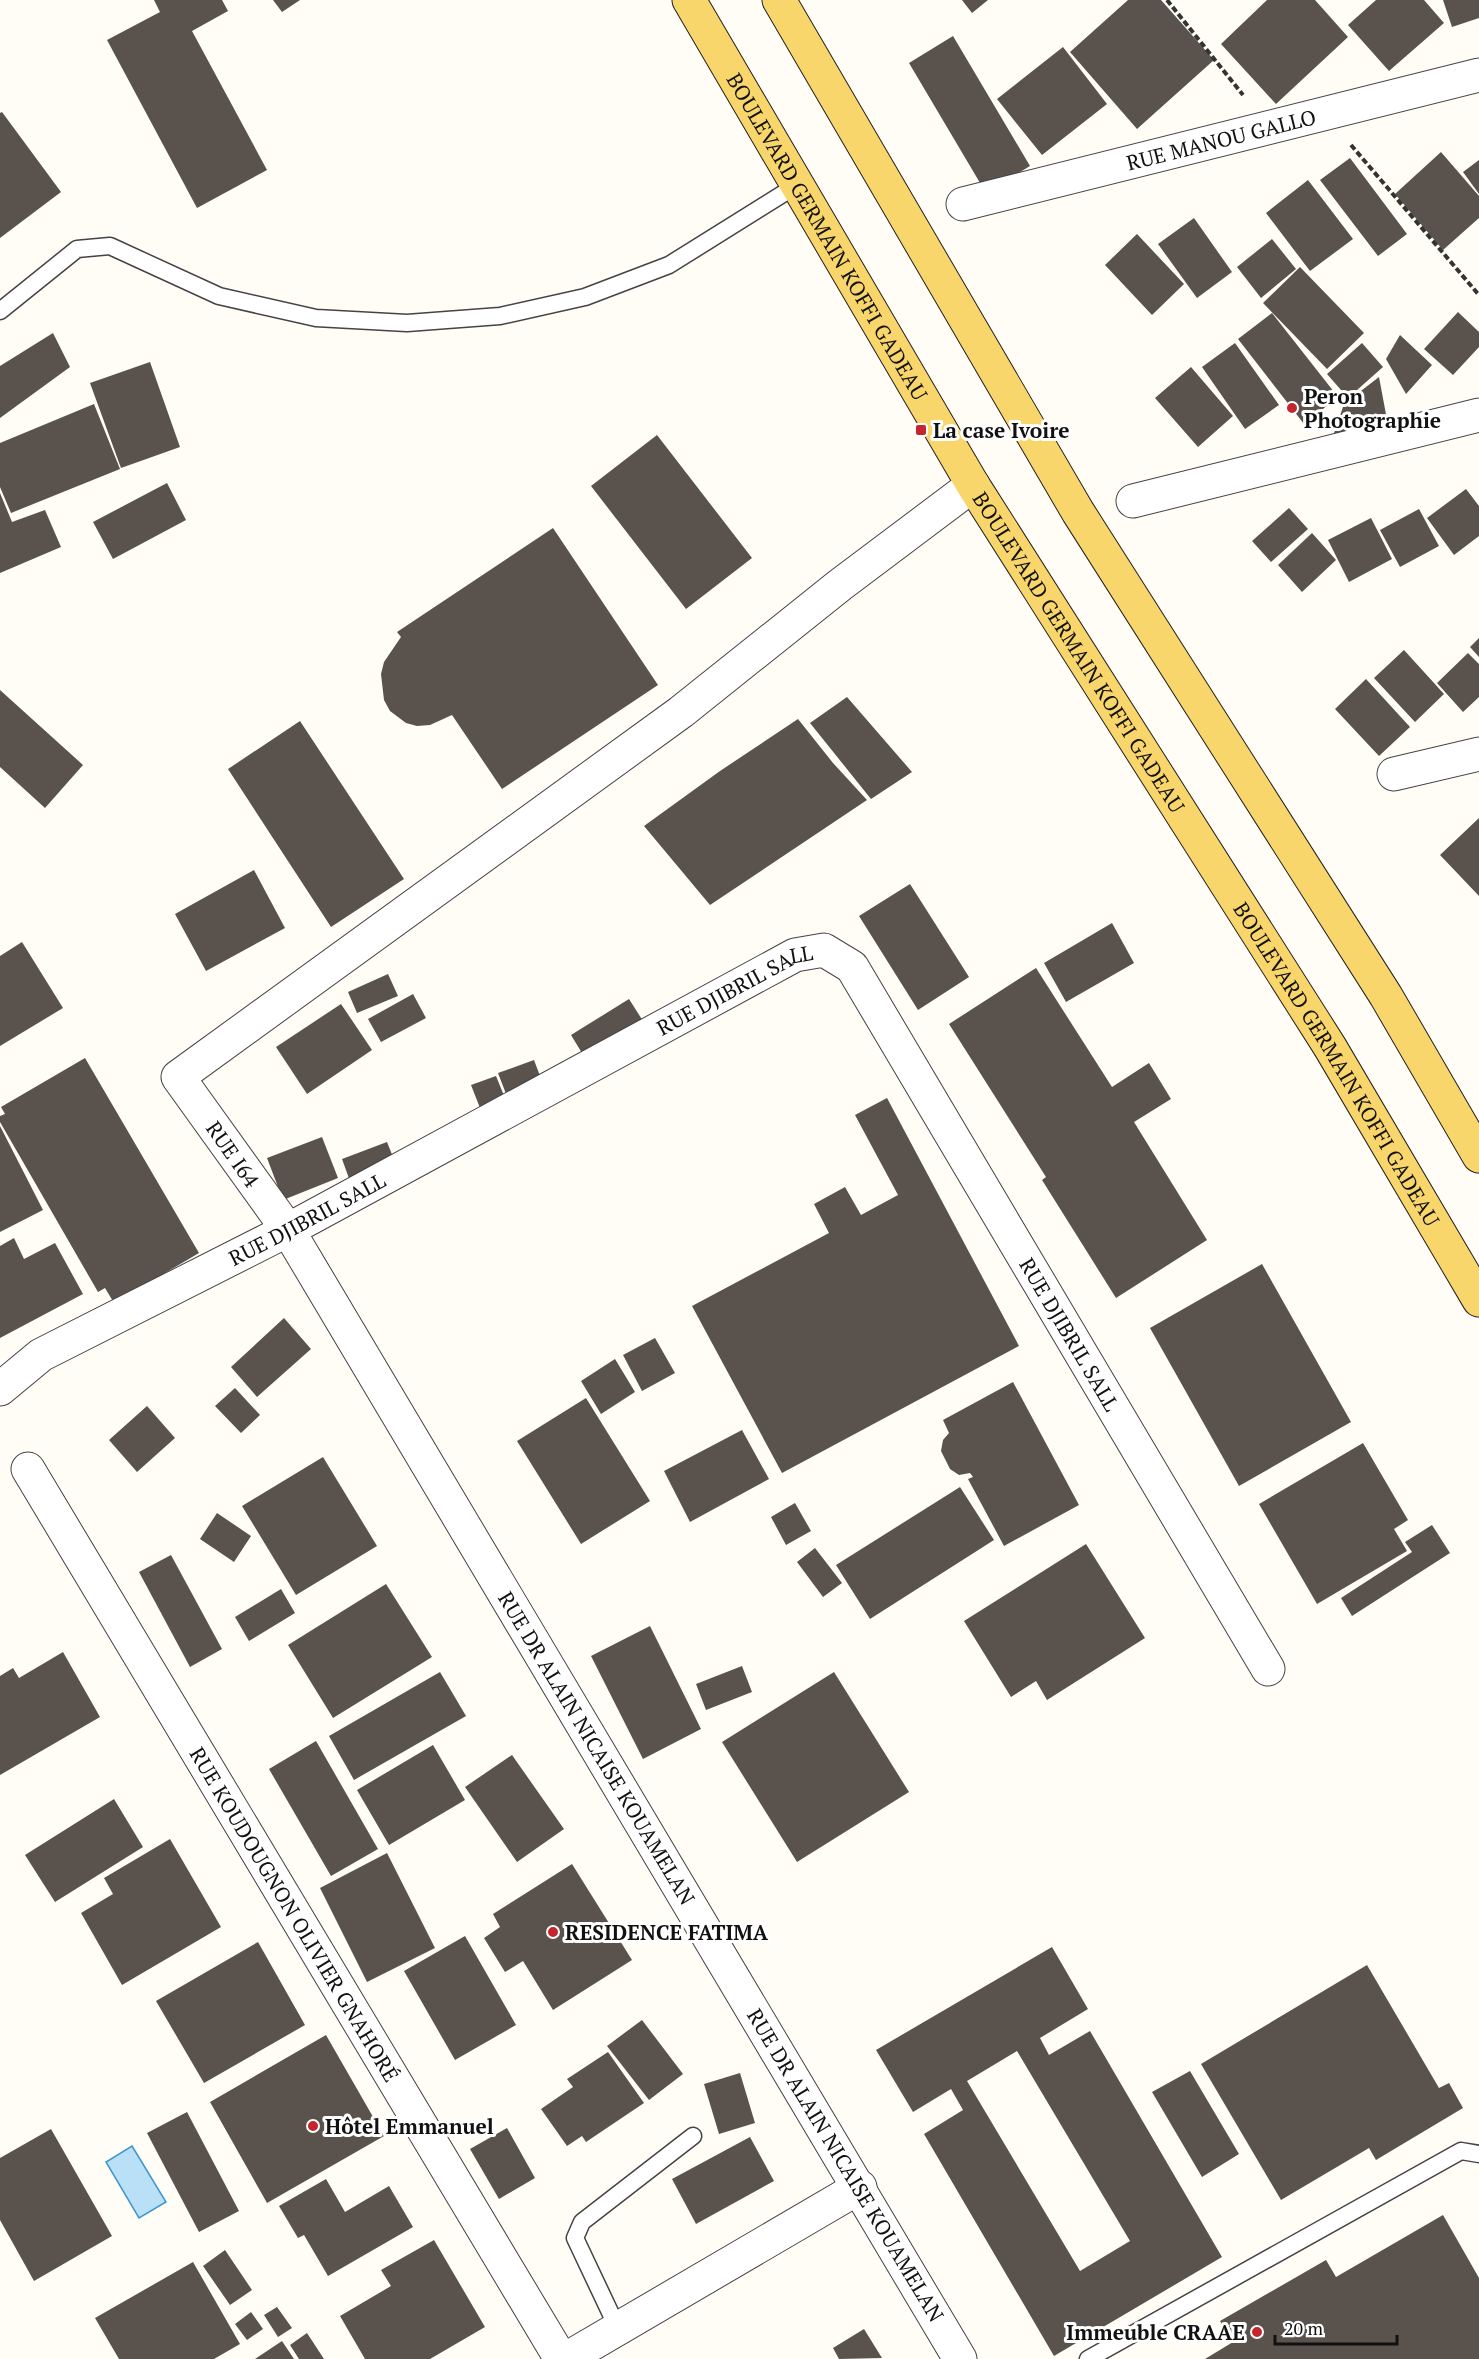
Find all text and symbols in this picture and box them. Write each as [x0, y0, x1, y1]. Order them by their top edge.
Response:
street label: BOULEVARD GERMAIN KOFFI GADEAU [721, 68, 934, 405]
street label: RUE MANOU GALLO [1123, 102, 1319, 177]
place label: Peron Photographie [1304, 382, 1441, 434]
marker: Peron Photographie [1285, 401, 1299, 415]
place label: La case Ivoire [933, 416, 1070, 444]
marker: La case Ivoire [914, 423, 928, 437]
street label: BOULEVARD GERMAIN KOFFI GADEAU [967, 486, 1192, 818]
street label: BOULEVARD GERMAIN KOFFI GADEAU [1227, 897, 1446, 1231]
street label: RUE DJIBRIL SALL [652, 938, 815, 1041]
street label: RUE I64 [200, 1115, 266, 1193]
street label: RUE DJIBRIL SALL [224, 1166, 391, 1272]
street label: RUE DJIBRIL SALL [1013, 1253, 1126, 1416]
street label: RUE DR ALAIN NICAISE KOUAMELAN [492, 1586, 702, 1910]
street label: RUE KOUDOUGNON OLIVIER GNAHORÉ [184, 1742, 406, 2087]
place label: RESIDENCE FATIMA [565, 1918, 769, 1946]
marker: RESIDENCE FATIMA [546, 1925, 560, 1939]
street label: RUE DR ALAIN NICAISE KOUAMELAN [741, 2003, 951, 2327]
place label: Hôtel Emmanuel [325, 2112, 494, 2140]
marker: Hôtel Emmanuel [306, 2119, 320, 2133]
scale bar [1275, 2308, 1396, 2346]
text: 20 m [1284, 2316, 1324, 2340]
place label: Immeuble CRAAE [1066, 2318, 1245, 2346]
marker: Immeuble CRAAE [1250, 2325, 1264, 2339]

